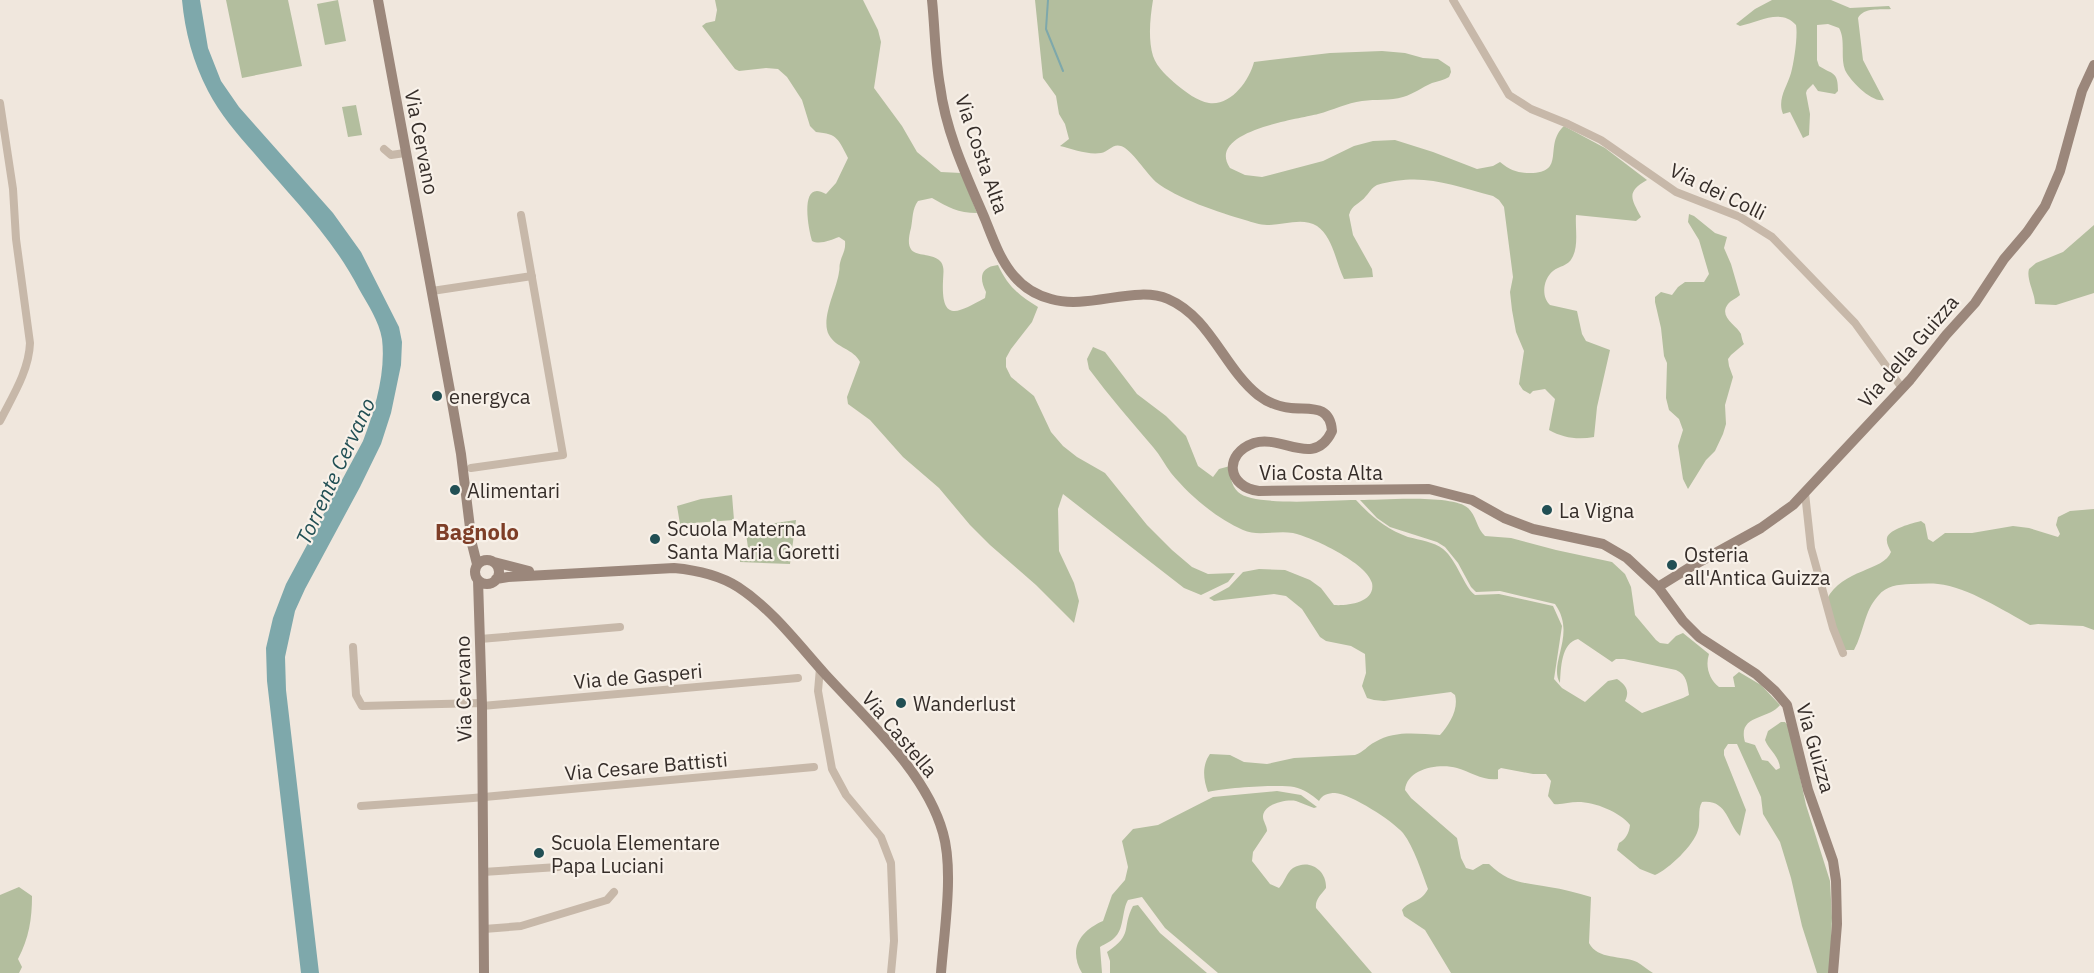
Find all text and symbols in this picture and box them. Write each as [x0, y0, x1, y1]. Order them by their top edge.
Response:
street label: Via Cervano [399, 87, 445, 197]
street label: Via Costa Alta [949, 91, 1015, 217]
street label: Via dei Colli [1665, 156, 1771, 226]
street label: Via della Guizza [1852, 289, 1965, 413]
place label: energyca [449, 383, 531, 410]
marker: energyca [430, 389, 444, 403]
water label: Torrente Cervano [289, 393, 381, 549]
street label: Via Costa Alta [1259, 459, 1383, 486]
place label: Alimentari [467, 477, 560, 504]
marker: Alimentari [448, 483, 462, 497]
place label: La Vigna [1559, 497, 1635, 524]
marker: La Vigna [1540, 503, 1554, 517]
place label: Scuola Materna Santa Maria Goretti [667, 515, 840, 565]
district label: Bagnolo [435, 517, 519, 546]
marker: Scuola Materna Santa Maria Goretti [648, 532, 662, 546]
place label: Osteria all'Antica Guizza [1684, 541, 1831, 591]
marker: Osteria all'Antica Guizza [1665, 558, 1679, 572]
street label: Via Cervano [449, 636, 477, 742]
street label: Via de Gasperi [573, 657, 703, 695]
street label: Via Castella [856, 685, 944, 783]
place label: Wanderlust [913, 690, 1016, 717]
marker: Wanderlust [894, 696, 908, 710]
street label: Via Guizza [1790, 700, 1842, 796]
street label: Via Cesare Battisti [563, 745, 729, 787]
place label: Scuola Elementare Papa Luciani [551, 829, 720, 879]
marker: Scuola Elementare Papa Luciani [532, 846, 546, 860]

